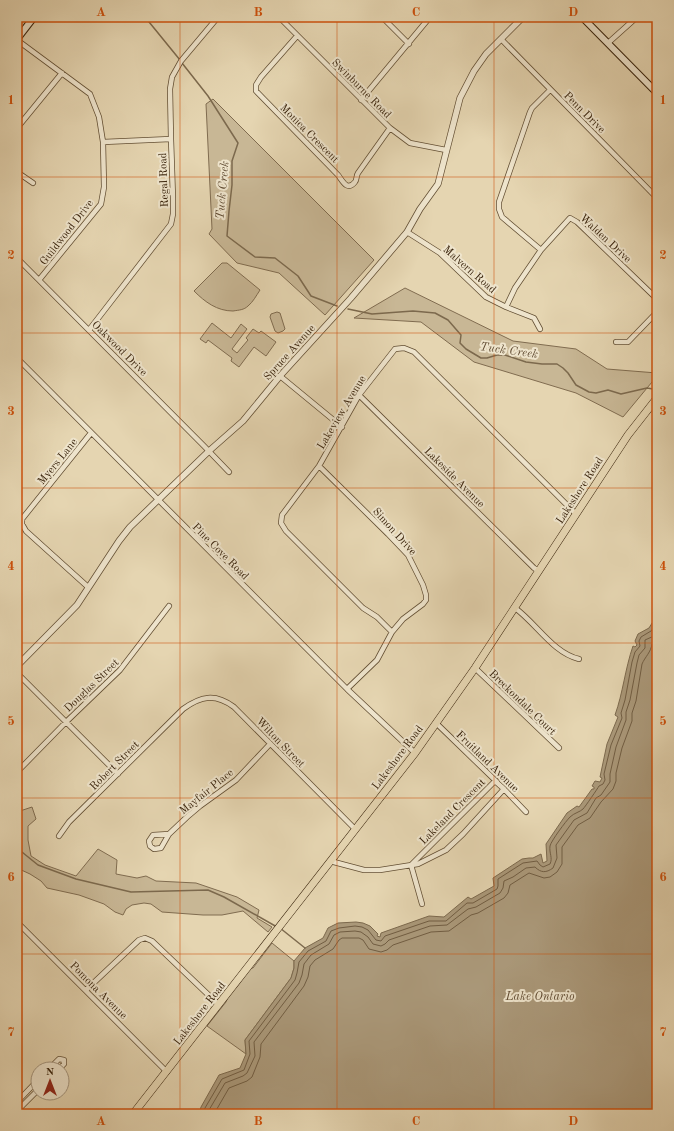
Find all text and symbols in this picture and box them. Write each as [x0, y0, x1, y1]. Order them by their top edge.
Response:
text: A [96, 6, 106, 19]
text: B [253, 6, 263, 19]
text: C [412, 6, 420, 19]
text: D [568, 6, 578, 19]
street label: Swinburne Road [329, 57, 393, 121]
street label: Penn Drive [561, 90, 607, 136]
text: 1 [7, 94, 15, 107]
text: 1 [659, 94, 667, 107]
street label: Monica Crescent [277, 103, 341, 166]
street label: Regal Road [158, 152, 171, 208]
water label: Tuck Creek [214, 160, 232, 220]
street label: Guildwood Drive [38, 198, 96, 268]
street label: Walden Drive [577, 213, 633, 265]
street label: Malvern Road [440, 244, 498, 296]
text: 2 [7, 249, 15, 262]
text: 2 [659, 249, 667, 262]
street label: Oakwood Drive [89, 319, 149, 379]
street label: Spruce Avenue [262, 323, 318, 383]
water label: Tuck Creek [479, 341, 539, 361]
street label: Lakeview Avenue [316, 374, 369, 452]
text: 3 [7, 405, 15, 418]
text: 3 [659, 405, 667, 418]
street label: Myers Lane [36, 437, 80, 487]
street label: Lakeside Avenue [422, 446, 486, 510]
street label: Lakeshore Road [555, 455, 606, 526]
street label: Simon Drive [370, 506, 418, 558]
street label: Pine Cove Road [190, 522, 250, 583]
text: 4 [7, 560, 15, 573]
text: 4 [659, 560, 667, 573]
street label: Douglas Street [63, 657, 122, 715]
street label: Breckondale Court [486, 668, 558, 738]
text: 5 [7, 715, 15, 728]
text: 5 [659, 715, 667, 728]
street label: Wilton Street [253, 716, 306, 770]
street label: Lakeshore Road [371, 724, 426, 792]
street label: Fruitland Avenue [453, 729, 521, 795]
street label: Robert Street [88, 739, 142, 793]
street label: Mayfair Place [178, 767, 236, 817]
street label: Lakeland Crescent [418, 777, 488, 847]
text: 6 [7, 871, 15, 884]
text: 6 [659, 871, 667, 884]
street label: Pomona Avenue [67, 960, 129, 1022]
street label: Lakeshore Road [172, 980, 228, 1048]
water label: Lake Ontario [504, 991, 575, 1003]
text: 7 [7, 1026, 15, 1039]
text: 7 [659, 1026, 667, 1039]
north arrow [30, 1061, 70, 1101]
text: N [46, 1067, 55, 1078]
text: A [96, 1115, 106, 1128]
text: B [253, 1115, 263, 1128]
text: C [412, 1115, 420, 1128]
text: D [568, 1115, 578, 1128]

